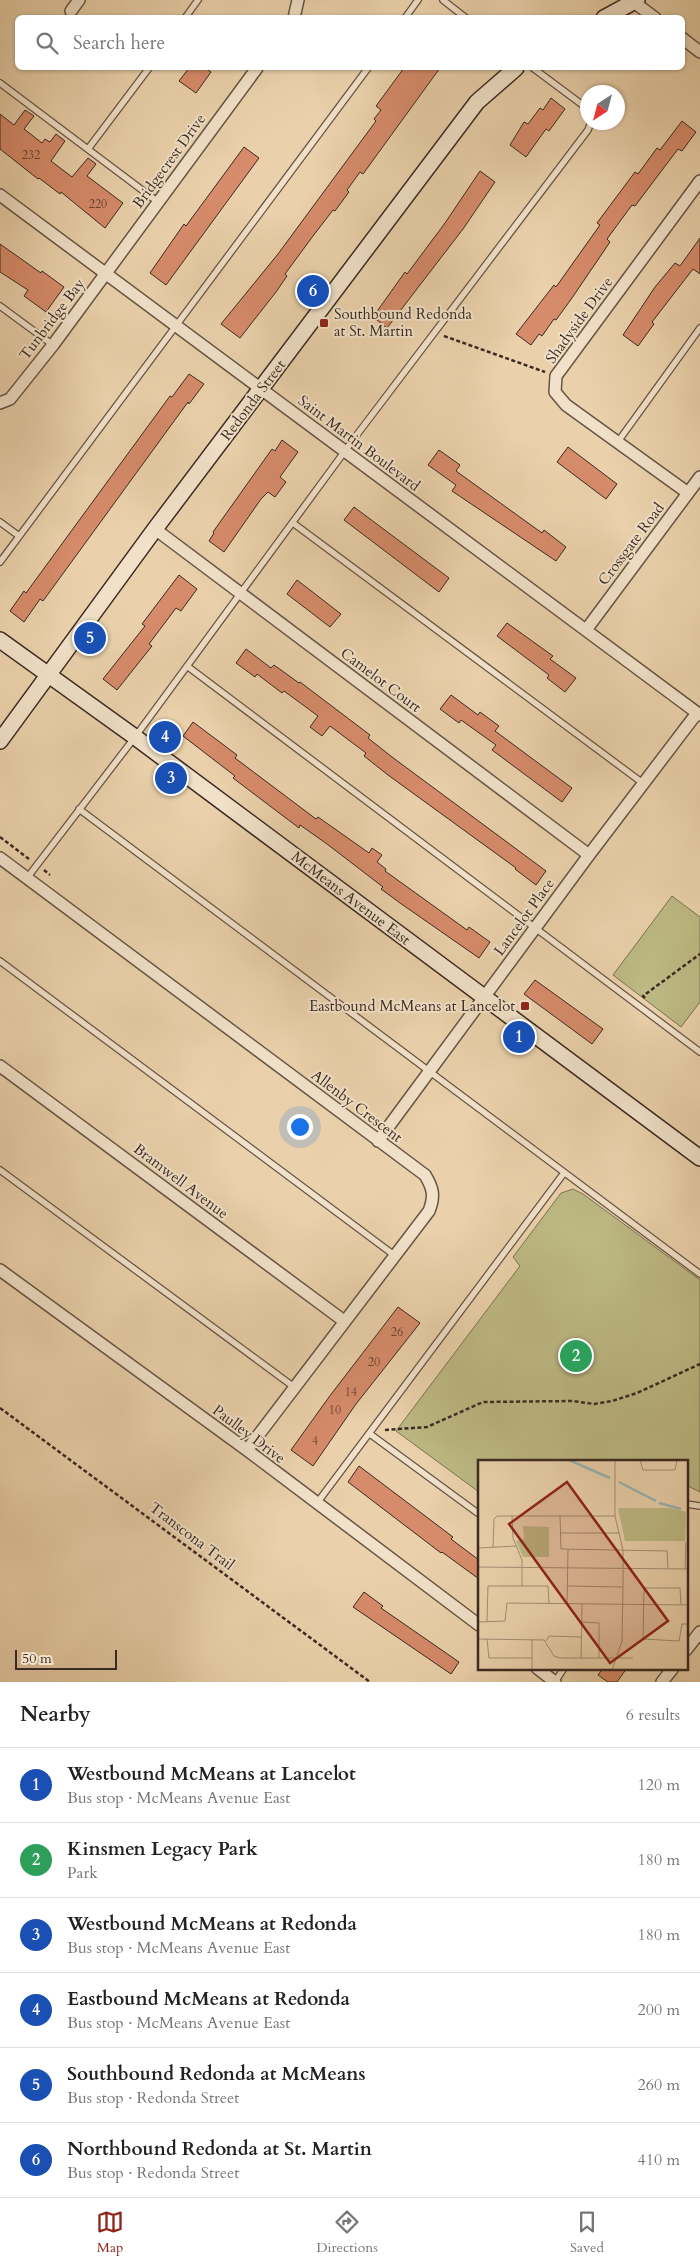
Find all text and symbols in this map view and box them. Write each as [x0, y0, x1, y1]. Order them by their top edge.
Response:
search box [15, 15, 685, 70]
icon: search [33, 29, 61, 57]
text: Search here [73, 30, 165, 56]
north arrow [580, 85, 625, 130]
street label: Bridgecrest Drive [128, 110, 210, 212]
house number: 232 [22, 147, 40, 163]
house number: 220 [89, 196, 107, 212]
pin: 6 [297, 272, 329, 310]
street label: Shadyside Drive [541, 273, 617, 367]
street label: Tunbridge Bay [15, 274, 89, 364]
place label: Southbound Redonda at St. Martin [334, 304, 473, 341]
marker: Southbound Redonda at St. Martin [318, 317, 330, 329]
street label: Redonda Street [216, 355, 290, 445]
street label: Saint Martin Boulevard [294, 391, 424, 495]
street label: Crossgate Road [593, 499, 669, 589]
pin: 5 [74, 619, 106, 657]
street label: Camelot Court [337, 643, 426, 717]
pin: 4 [149, 718, 181, 756]
pin: 3 [155, 759, 187, 797]
street label: McMeans Avenue East [287, 847, 415, 950]
street label: Lancelot Place [489, 874, 559, 960]
place label: Eastbound McMeans at Lancelot [309, 996, 515, 1016]
marker: Eastbound McMeans at Lancelot [519, 1000, 531, 1012]
pin: 1 [503, 1018, 535, 1056]
street label: Allenby Crescent [307, 1065, 407, 1147]
your location [287, 1114, 313, 1140]
street label: Bramwell Avenue [129, 1139, 233, 1223]
house number: 26 [391, 1324, 403, 1340]
pin: 2 [560, 1337, 592, 1375]
house number: 20 [368, 1354, 380, 1370]
house number: 14 [345, 1384, 357, 1400]
street label: Paulley Drive [209, 1400, 290, 1468]
house number: 10 [329, 1402, 341, 1418]
house number: 4 [312, 1433, 318, 1449]
inset map [478, 1460, 688, 1670]
street label: Transcona Trail [145, 1497, 239, 1575]
scale bar [15, 1647, 118, 1670]
text: 50 m [22, 1649, 52, 1668]
text: Nearby [20, 1700, 91, 1729]
text: 6 results [626, 1704, 680, 1726]
text: Westbound McMeans at Lancelot [67, 1761, 356, 1787]
text: 1 [32, 1774, 40, 1796]
text: 120 m [638, 1774, 680, 1796]
text: Bus stop · McMeans Avenue East [67, 1787, 290, 1809]
text: Kinsmen Legacy Park [67, 1836, 258, 1862]
text: 2 [32, 1849, 40, 1871]
text: 180 m [638, 1849, 680, 1871]
text: Park [67, 1862, 98, 1884]
text: Westbound McMeans at Redonda [67, 1911, 357, 1937]
text: 3 [32, 1924, 40, 1946]
text: 180 m [638, 1924, 680, 1946]
text: Bus stop · McMeans Avenue East [67, 1937, 290, 1959]
text: Eastbound McMeans at Redonda [67, 1986, 350, 2012]
text: 4 [32, 1999, 40, 2021]
text: 200 m [638, 1999, 680, 2021]
text: Bus stop · McMeans Avenue East [67, 2012, 290, 2034]
text: Southbound Redonda at McMeans [67, 2061, 366, 2087]
text: 5 [32, 2074, 40, 2096]
text: 260 m [638, 2074, 680, 2096]
text: Bus stop · Redonda Street [67, 2087, 239, 2109]
text: Northbound Redonda at St. Martin [67, 2136, 372, 2162]
text: 6 [32, 2149, 40, 2171]
text: 410 m [638, 2149, 680, 2171]
text: Bus stop · Redonda Street [67, 2162, 239, 2184]
tab: Map [96, 2208, 124, 2257]
tab: Directions [316, 2208, 378, 2257]
tab: Saved [570, 2208, 604, 2257]

